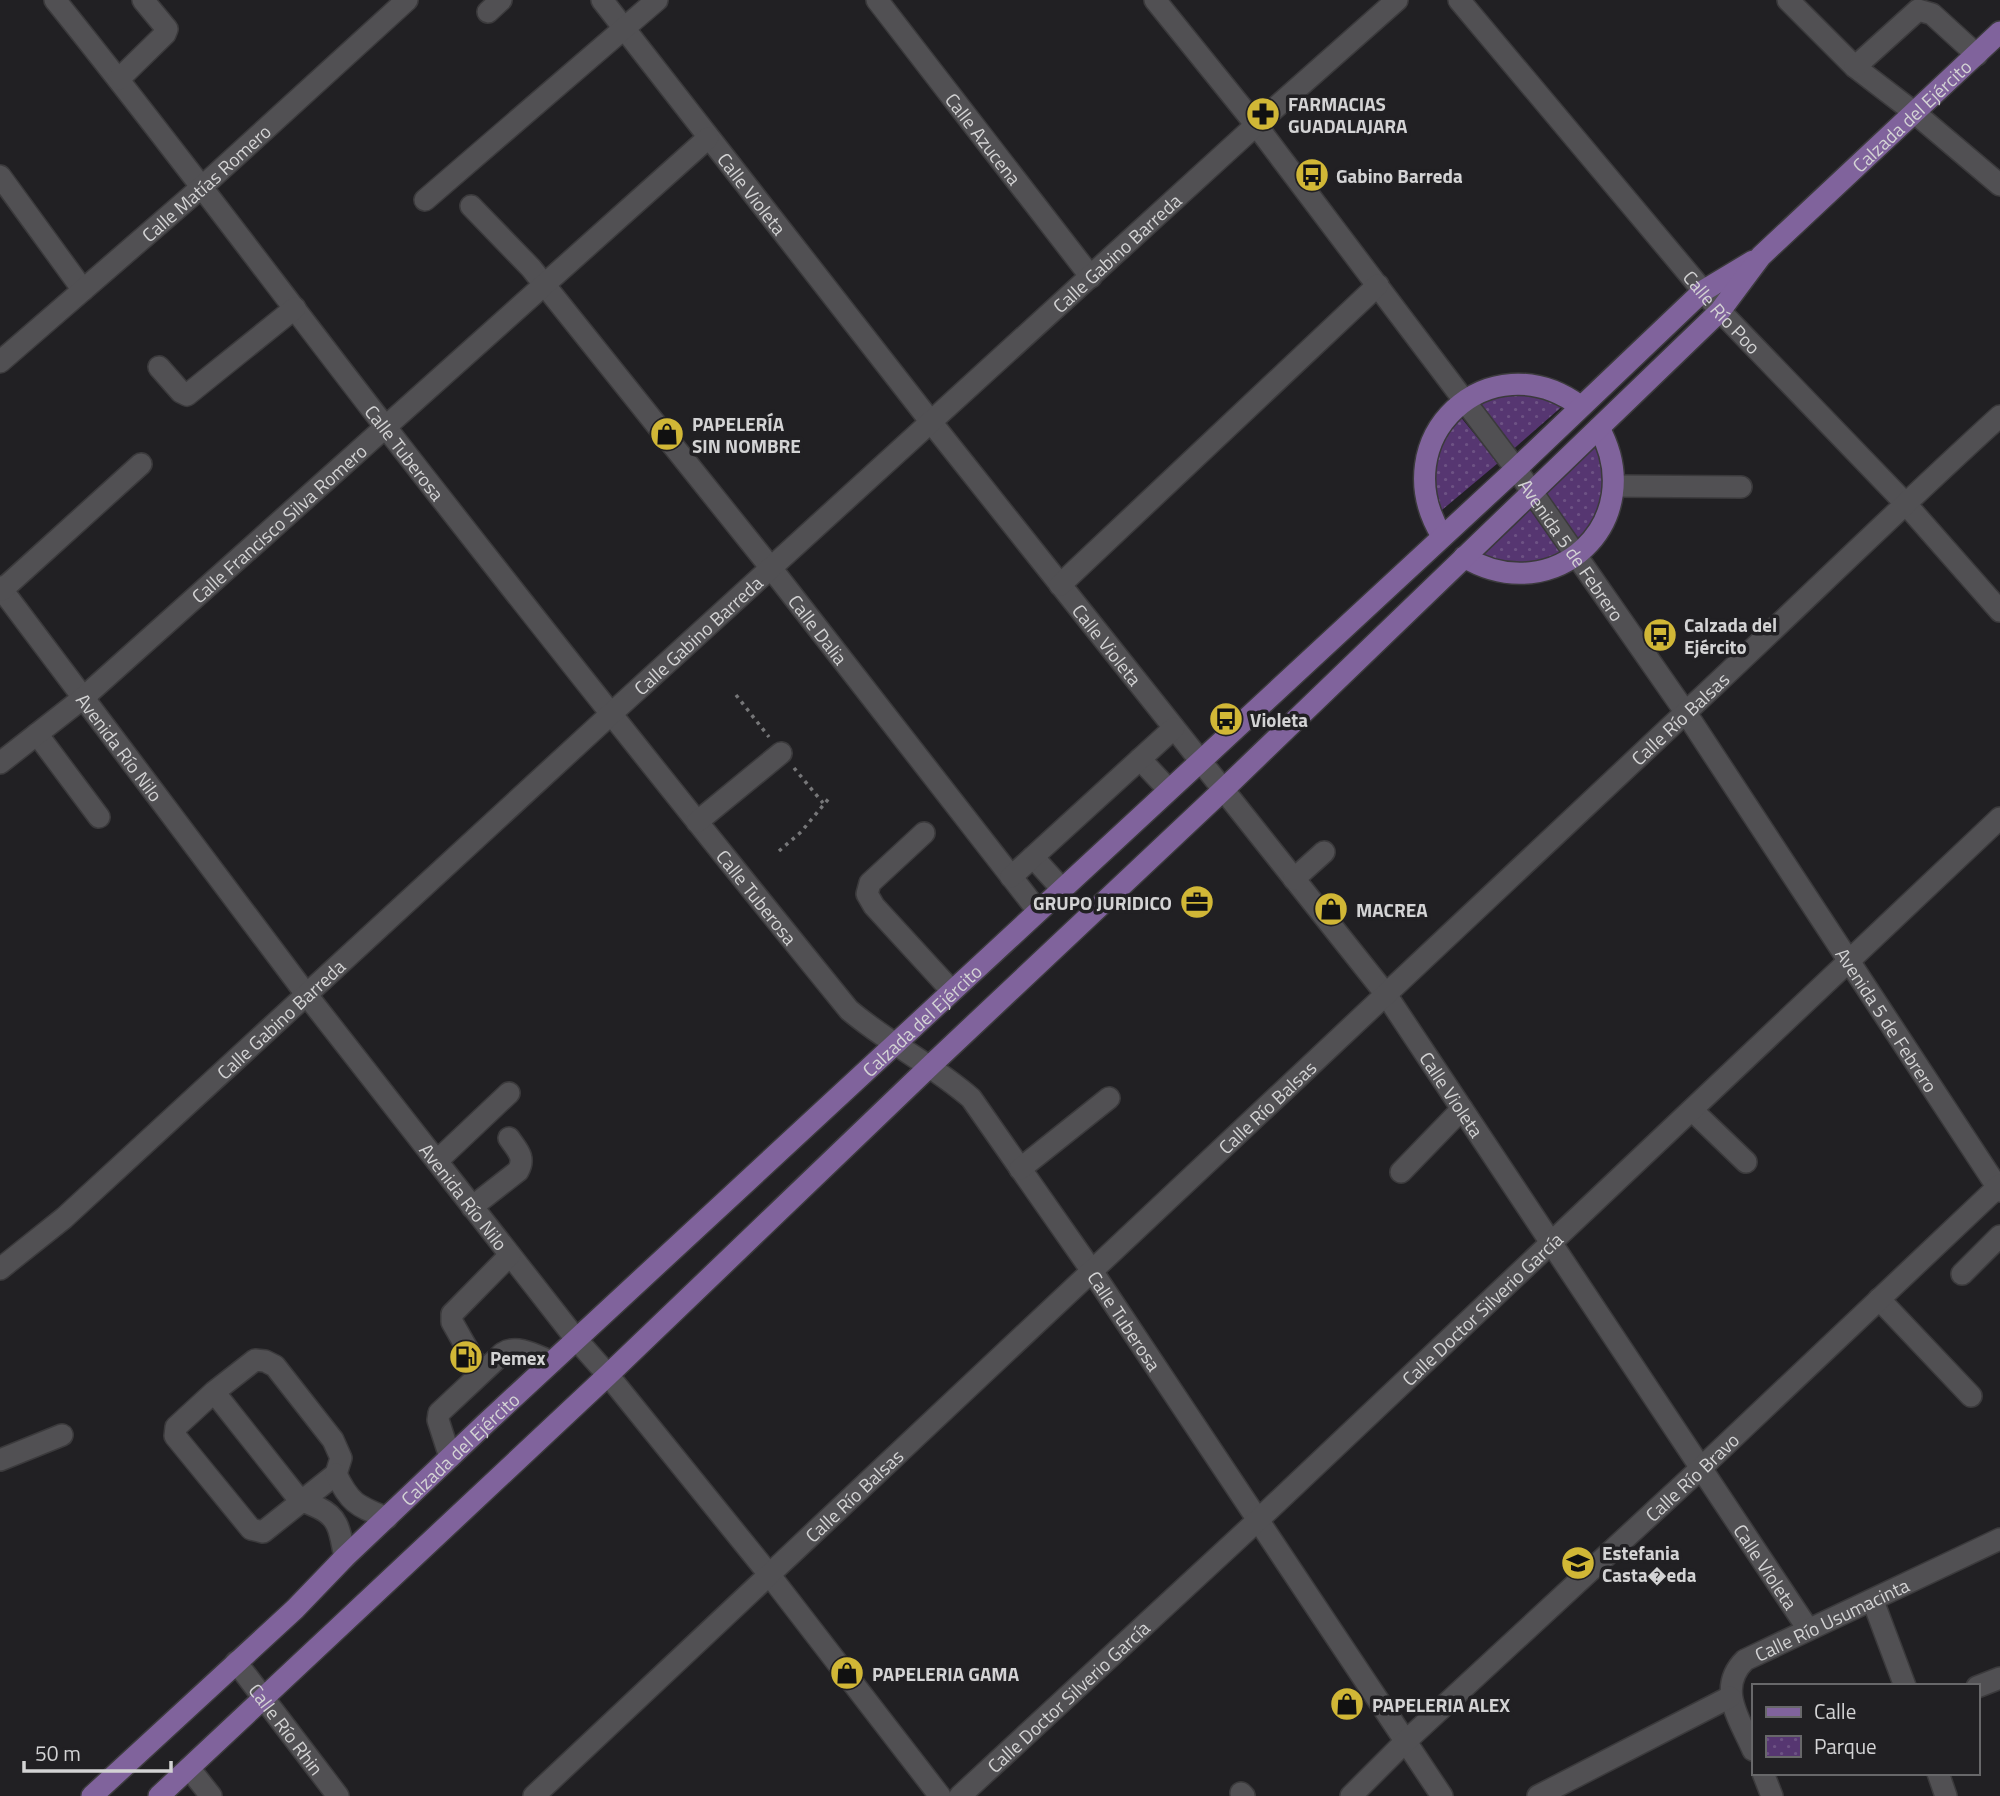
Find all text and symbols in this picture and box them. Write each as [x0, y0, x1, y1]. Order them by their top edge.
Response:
street label: Calzada del Ejército [1845, 52, 1977, 179]
street label: Calle Azucena [939, 86, 1029, 191]
place label: FARMACIAS GUADALAJARA [1288, 89, 1408, 140]
pharmacy icon: FARMACIAS GUADALAJARA [1244, 95, 1282, 133]
street label: Calle Matías Romero [134, 117, 277, 248]
street label: Calle Violeta [711, 146, 794, 241]
bus stop icon: Gabino Barreda [1293, 156, 1331, 194]
place label: Gabino Barreda [1336, 161, 1463, 190]
street label: Calle Gabino Barreda [1045, 186, 1188, 319]
street label: Calle Río Poo [1677, 263, 1768, 360]
street label: Calle Tuberosa [358, 398, 452, 507]
place label: PAPELERÍA SIN NOMBRE [692, 409, 801, 460]
shop icon: PAPELERÍA SIN NOMBRE [648, 415, 686, 453]
street label: Calle Francisco Silva Romero [184, 436, 373, 609]
street label: Avenida 5 de Febrero [1512, 472, 1632, 627]
street label: Calle Gabino Barreda [627, 568, 769, 701]
street label: Calle Dalia [782, 588, 856, 671]
street label: Calle Violeta [1066, 597, 1150, 692]
place label: Calzada del Ejército [1684, 610, 1777, 661]
bus stop icon: Calzada del Ejército [1641, 616, 1679, 654]
street label: Calle Río Balsas [1624, 665, 1735, 772]
street label: Avenida Río Nilo [70, 686, 171, 807]
bus stop icon: Violeta [1207, 700, 1245, 738]
place label: Violeta [1250, 705, 1308, 734]
street label: Calle Tuberosa [710, 843, 805, 951]
office icon: GRUPO JURIDICO [1178, 883, 1216, 921]
place label: GRUPO JURIDICO [1033, 888, 1172, 917]
shop icon: MACREA [1312, 890, 1350, 928]
place label: MACREA [1356, 895, 1428, 924]
street label: Avenida 5 de Febrero [1829, 941, 1946, 1098]
street label: Calle Gabino Barreda [210, 952, 351, 1085]
street label: Calzada del Ejército [855, 957, 988, 1083]
street label: Calle Violeta [1413, 1045, 1492, 1143]
street label: Calle Río Balsas [1211, 1053, 1322, 1160]
street label: Avenida Río Nilo [413, 1136, 516, 1256]
street label: Calle Doctor Silverio García [1394, 1225, 1569, 1392]
street label: Calle Tuberosa [1081, 1265, 1169, 1377]
fuel station icon: Pemex [447, 1338, 485, 1376]
place label: Pemex [490, 1343, 546, 1372]
street label: Calzada del Ejército [394, 1385, 526, 1512]
street label: Calle Río Bravo [1638, 1425, 1745, 1528]
street label: Calle Río Balsas [798, 1441, 909, 1548]
street label: Calle Violeta [1727, 1517, 1806, 1615]
place label: Estefania Casta�eda [1602, 1538, 1697, 1589]
school or university icon: Estefania Casta�eda [1559, 1544, 1597, 1582]
street label: Calle Río Usumacinta [1749, 1570, 1914, 1668]
street label: Calle Doctor Silverio García [980, 1613, 1156, 1779]
shop icon: PAPELERIA GAMA [828, 1654, 866, 1692]
place label: PAPELERIA GAMA [872, 1659, 1020, 1688]
street label: Calle Río Rhin [242, 1677, 331, 1781]
legend [1752, 1684, 1979, 1775]
shop icon: PAPELERIA ALEX [1328, 1685, 1366, 1723]
place label: PAPELERIA ALEX [1372, 1690, 1510, 1719]
text: Calle [1814, 1695, 1856, 1727]
scale bar [24, 1730, 172, 1774]
text: Parque [1814, 1730, 1877, 1762]
text: 50 m [35, 1737, 81, 1769]

